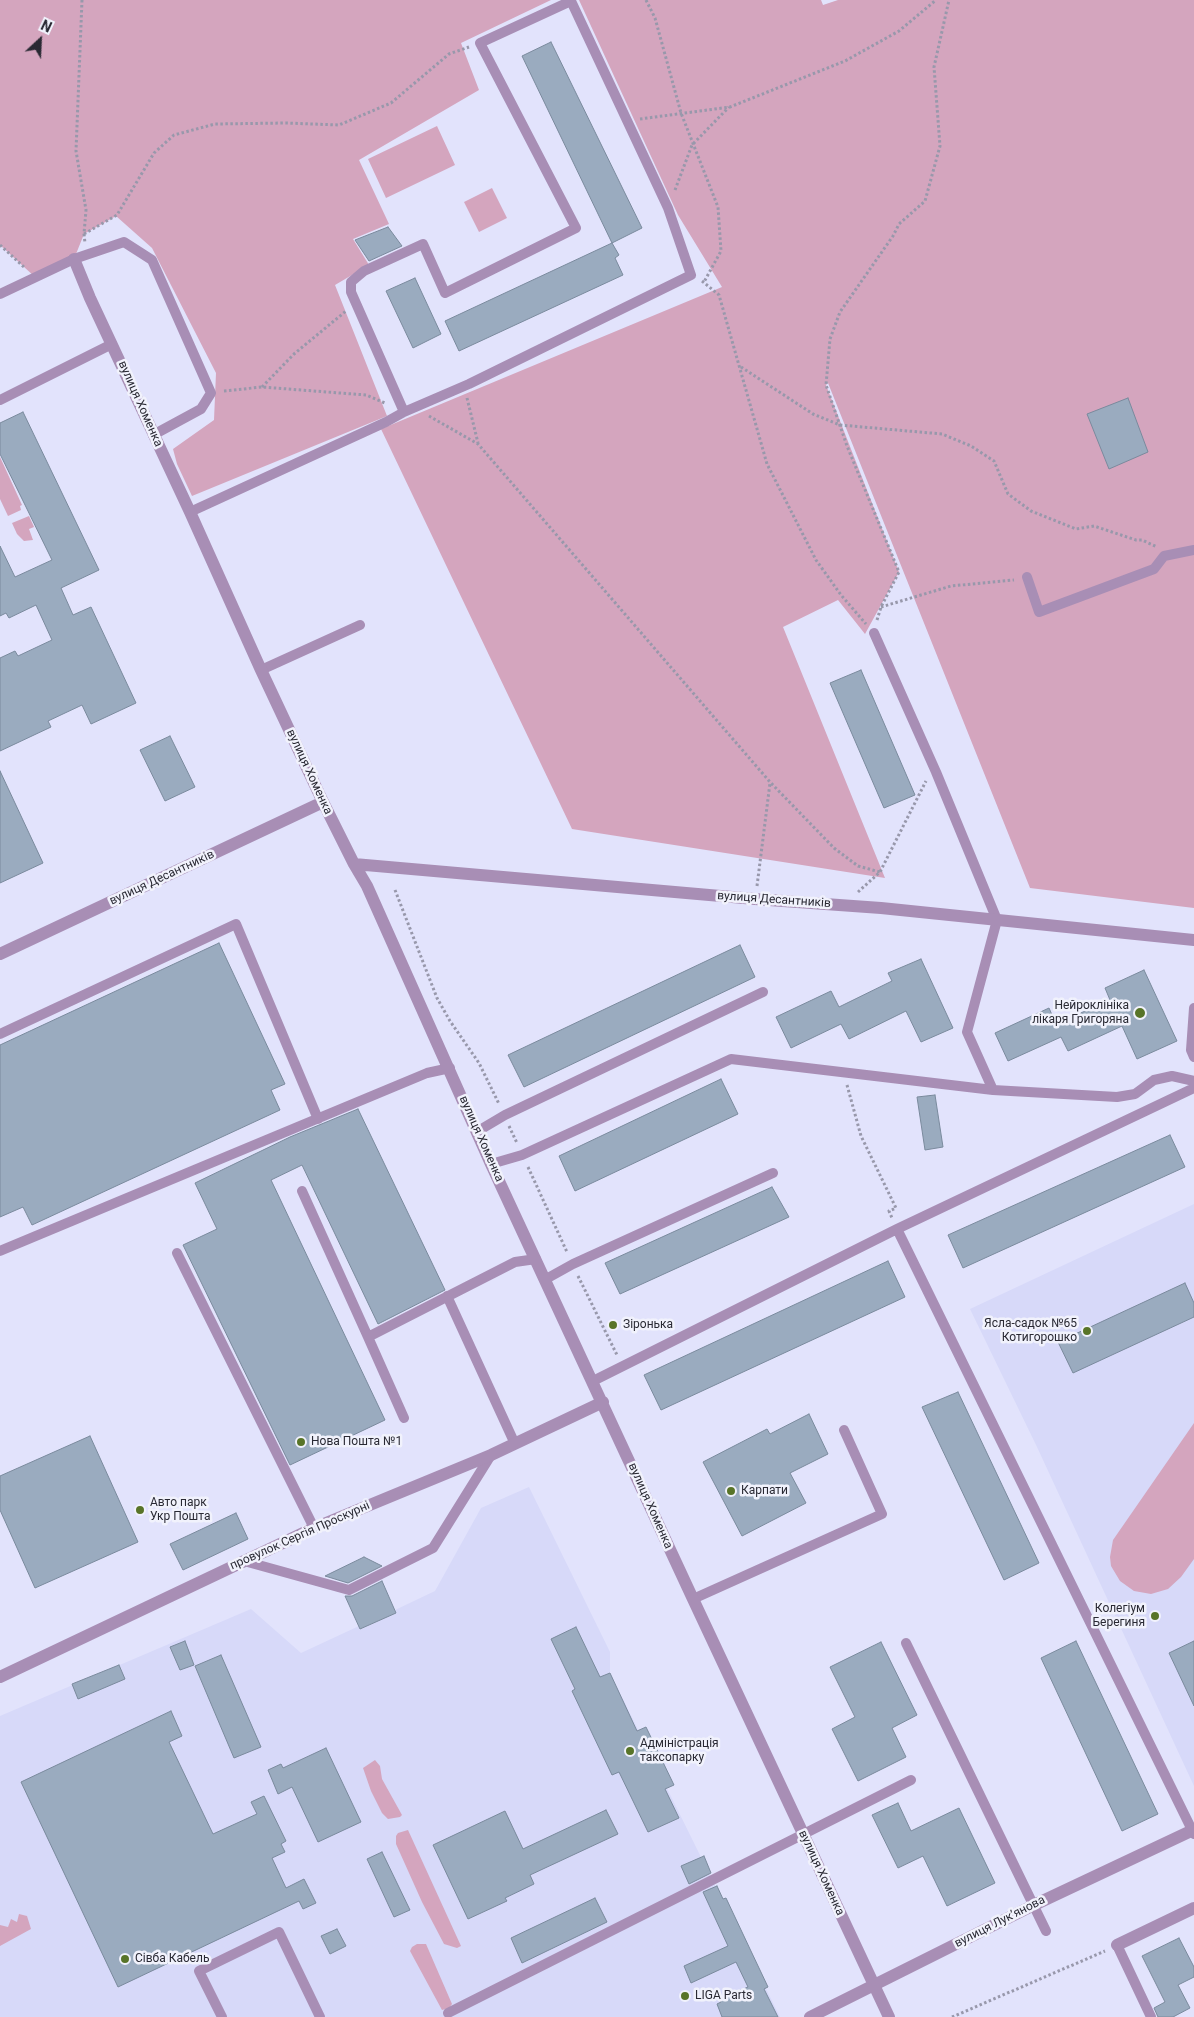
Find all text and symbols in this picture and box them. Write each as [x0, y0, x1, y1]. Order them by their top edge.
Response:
north arrow [15, 15, 65, 65]
text: N [38, 17, 54, 36]
street label: вулиця Хоменка [115, 359, 165, 449]
street label: вулиця Хоменка [283, 727, 335, 817]
street label: вулиця Десантників [107, 847, 217, 909]
street label: вулиця Десантників [717, 889, 831, 911]
place label: Нейроклініка лікаря Григоряна [1032, 999, 1129, 1027]
marker: Нейроклініка лікаря Григоряна [1133, 1006, 1147, 1020]
street label: вулиця Хоменка [456, 1094, 506, 1184]
place label: Ясла-садок №65 Котигорошко [984, 1317, 1077, 1345]
place label: Зіронька [623, 1318, 673, 1332]
marker: Зіронька [607, 1319, 619, 1331]
marker: Ясла-садок №65 Котигорошко [1081, 1325, 1093, 1337]
place label: Нова Пошта №1 [311, 1435, 402, 1449]
marker: Нова Пошта №1 [295, 1436, 307, 1448]
street label: вулиця Хоменка [625, 1461, 675, 1551]
place label: Карпати [741, 1484, 788, 1498]
marker: Карпати [725, 1485, 737, 1497]
place label: Авто парк Укр Пошта [150, 1496, 210, 1524]
street label: провулок Сергія Проскурні [228, 1499, 372, 1573]
marker: Авто парк Укр Пошта [134, 1504, 146, 1516]
place label: Колегіум Берегиня [1092, 1602, 1145, 1630]
marker: Колегіум Берегиня [1149, 1610, 1161, 1622]
place label: Адміністрація таксопарку [640, 1737, 719, 1765]
marker: Адміністрація таксопарку [624, 1745, 636, 1757]
street label: вулиця Хоменка [795, 1828, 847, 1918]
street label: вулиця Лукʼянова [952, 1893, 1048, 1951]
place label: Сівба Кабель [135, 1952, 209, 1966]
marker: Сівба Кабель [119, 1953, 131, 1965]
place label: LIGA Parts [695, 1989, 752, 2003]
marker: LIGA Parts [679, 1990, 691, 2002]

